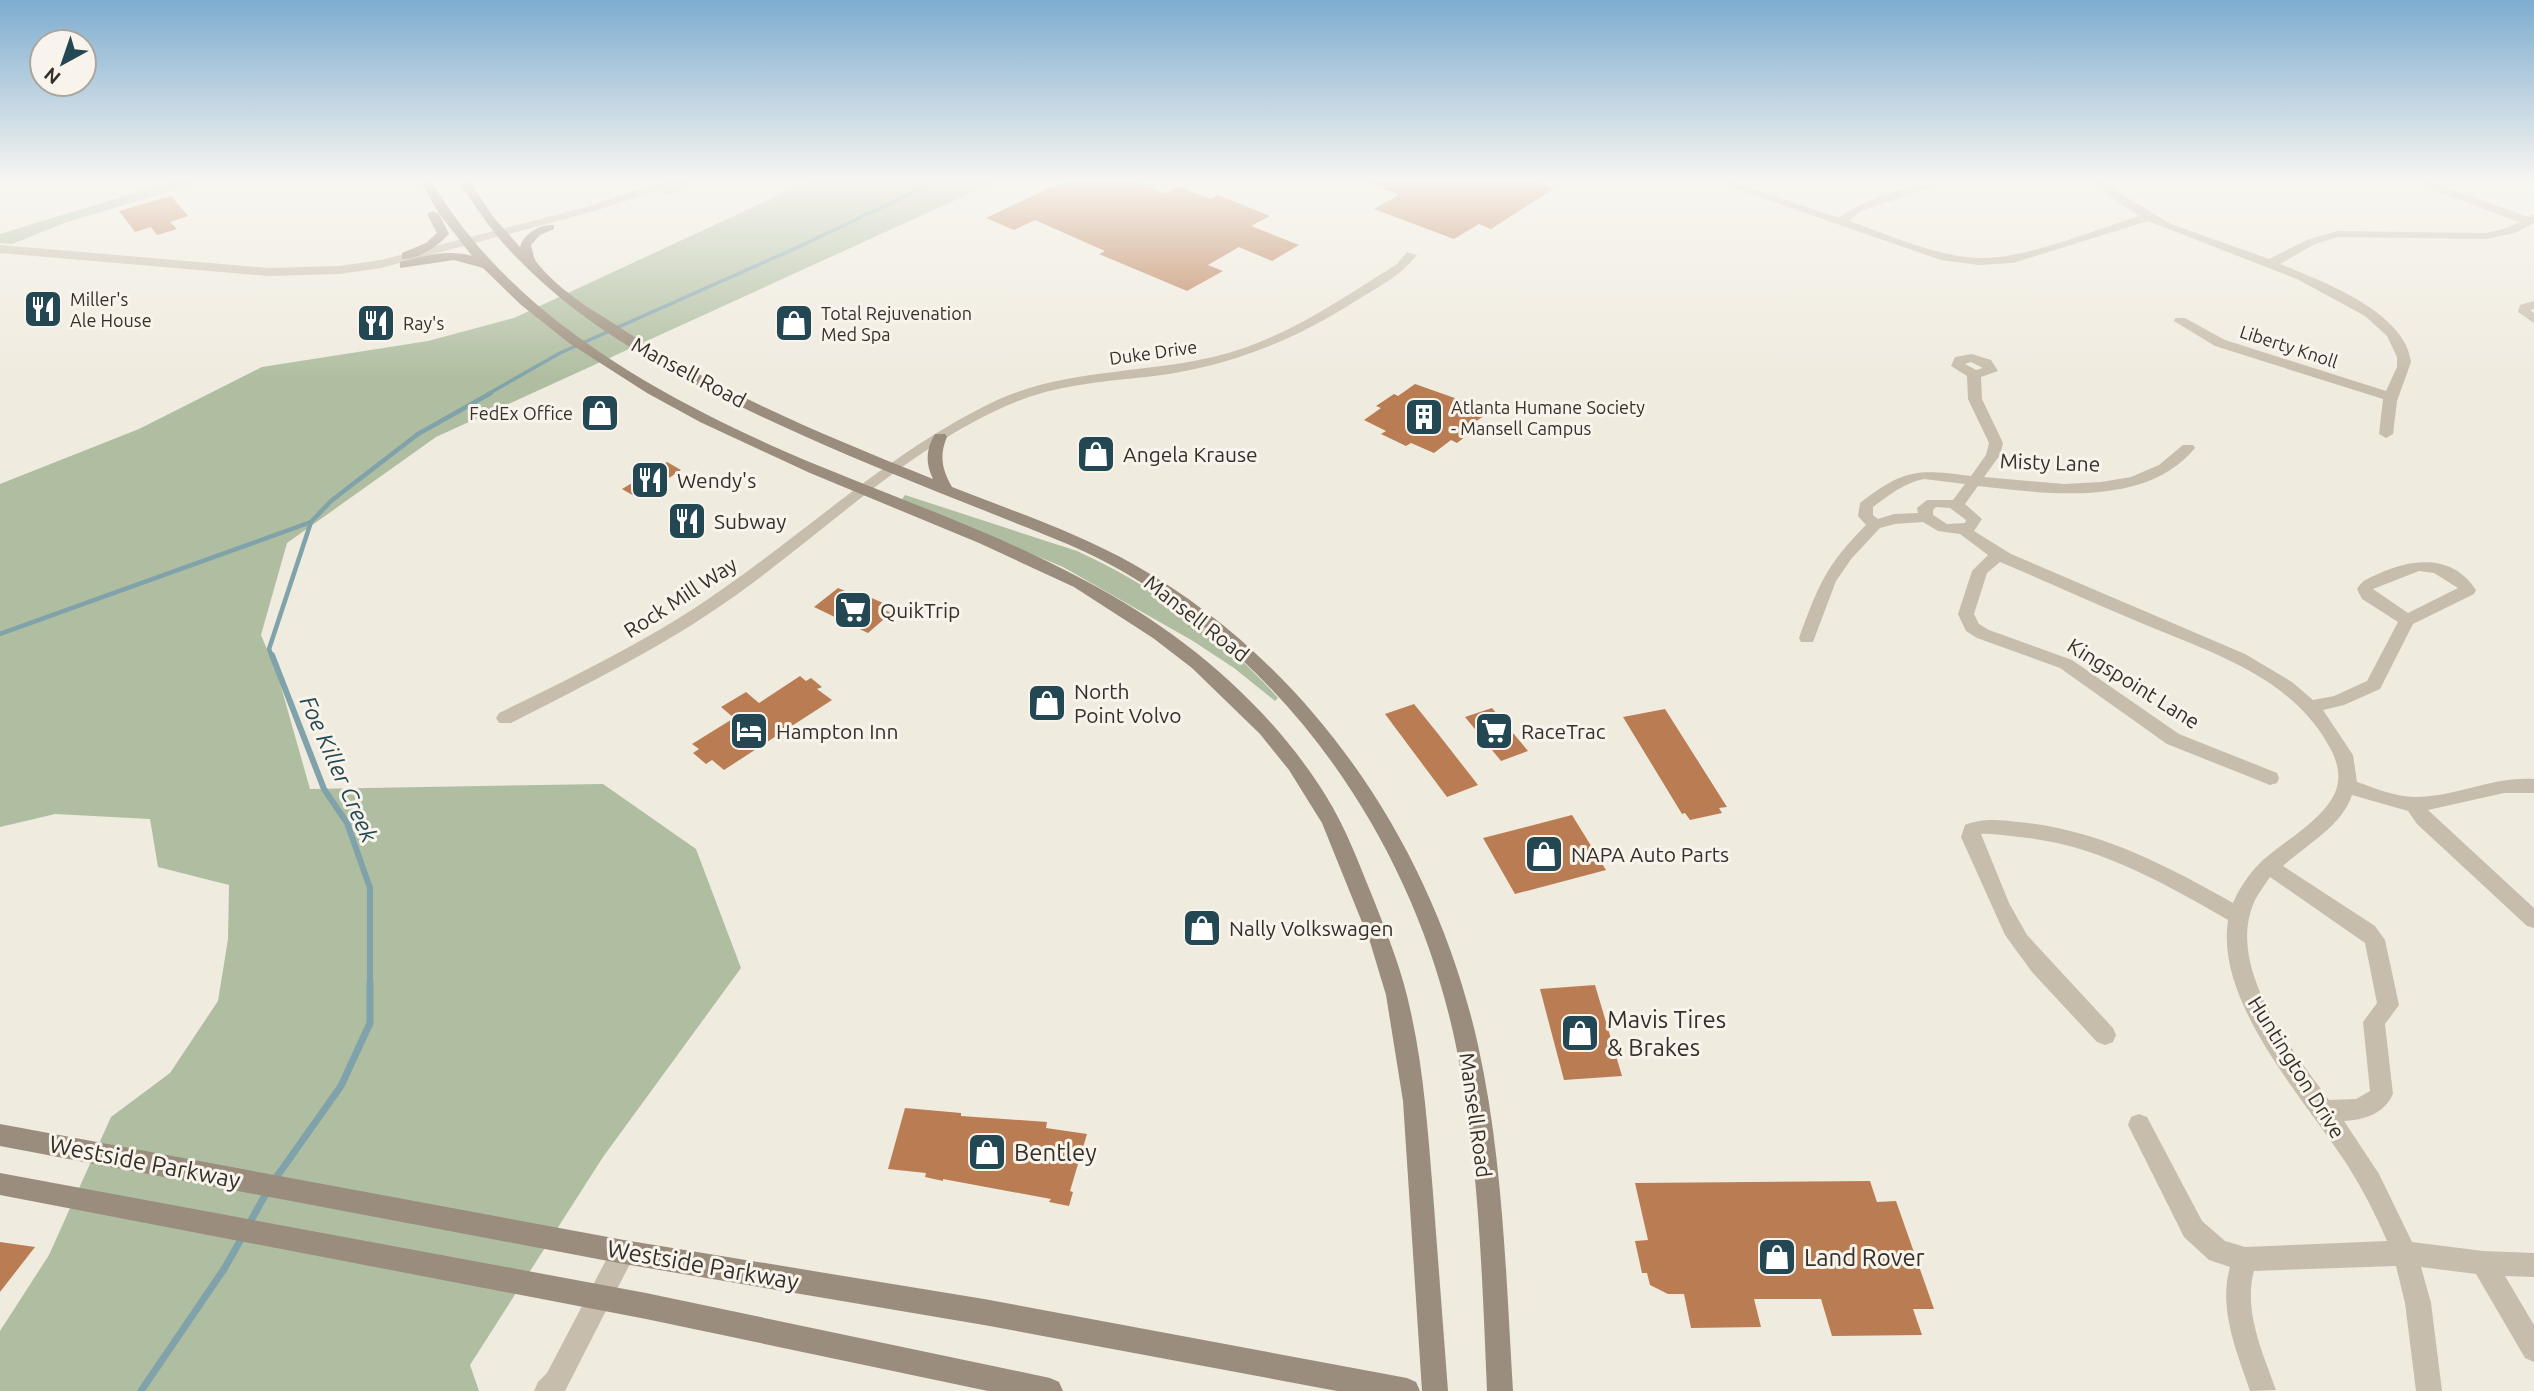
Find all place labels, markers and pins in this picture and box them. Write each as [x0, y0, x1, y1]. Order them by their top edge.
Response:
restaurant icon: Miller's Ale House [22, 288, 64, 330]
place label: Miller's Ale House [70, 289, 152, 330]
restaurant icon: Ray's [355, 302, 397, 344]
shop icon: Total Rejuvenation Med Spa [773, 302, 815, 344]
place label: Total Rejuvenation Med Spa [821, 303, 972, 344]
place label: Ray's [403, 313, 444, 333]
shop icon: FedEx Office [579, 392, 621, 434]
building icon: Atlanta Humane Society - Mansell Campus [1403, 396, 1445, 438]
place label: Atlanta Humane Society - Mansell Campus [1451, 397, 1645, 438]
place label: FedEx Office [469, 403, 573, 423]
shop icon: Angela Krause [1075, 433, 1117, 475]
place label: Angela Krause [1123, 442, 1258, 466]
restaurant icon: Wendy's [629, 459, 671, 501]
place label: Wendy's [677, 468, 756, 492]
restaurant icon: Subway [666, 500, 708, 542]
place label: Subway [714, 509, 786, 533]
supermarket icon: QuikTrip [832, 589, 874, 631]
place label: QuikTrip [880, 598, 960, 622]
place label: North Point Volvo [1074, 679, 1182, 727]
shop icon: North Point Volvo [1026, 682, 1068, 724]
hotel icon: Hampton Inn [728, 710, 770, 752]
supermarket icon: RaceTrac [1473, 710, 1515, 752]
place label: Hampton Inn [776, 719, 899, 743]
place label: RaceTrac [1521, 719, 1606, 743]
shop icon: NAPA Auto Parts [1523, 833, 1565, 875]
place label: NAPA Auto Parts [1571, 842, 1729, 866]
shop icon: Nally Volkswagen [1181, 907, 1223, 949]
place label: Nally Volkswagen [1229, 916, 1394, 940]
place label: Mavis Tires & Brakes [1607, 1006, 1726, 1061]
shop icon: Mavis Tires & Brakes [1559, 1012, 1601, 1054]
shop icon: Bentley [966, 1131, 1008, 1173]
place label: Bentley [1014, 1139, 1097, 1166]
shop icon: Land Rover [1756, 1236, 1798, 1278]
place label: Land Rover [1804, 1244, 1925, 1271]

